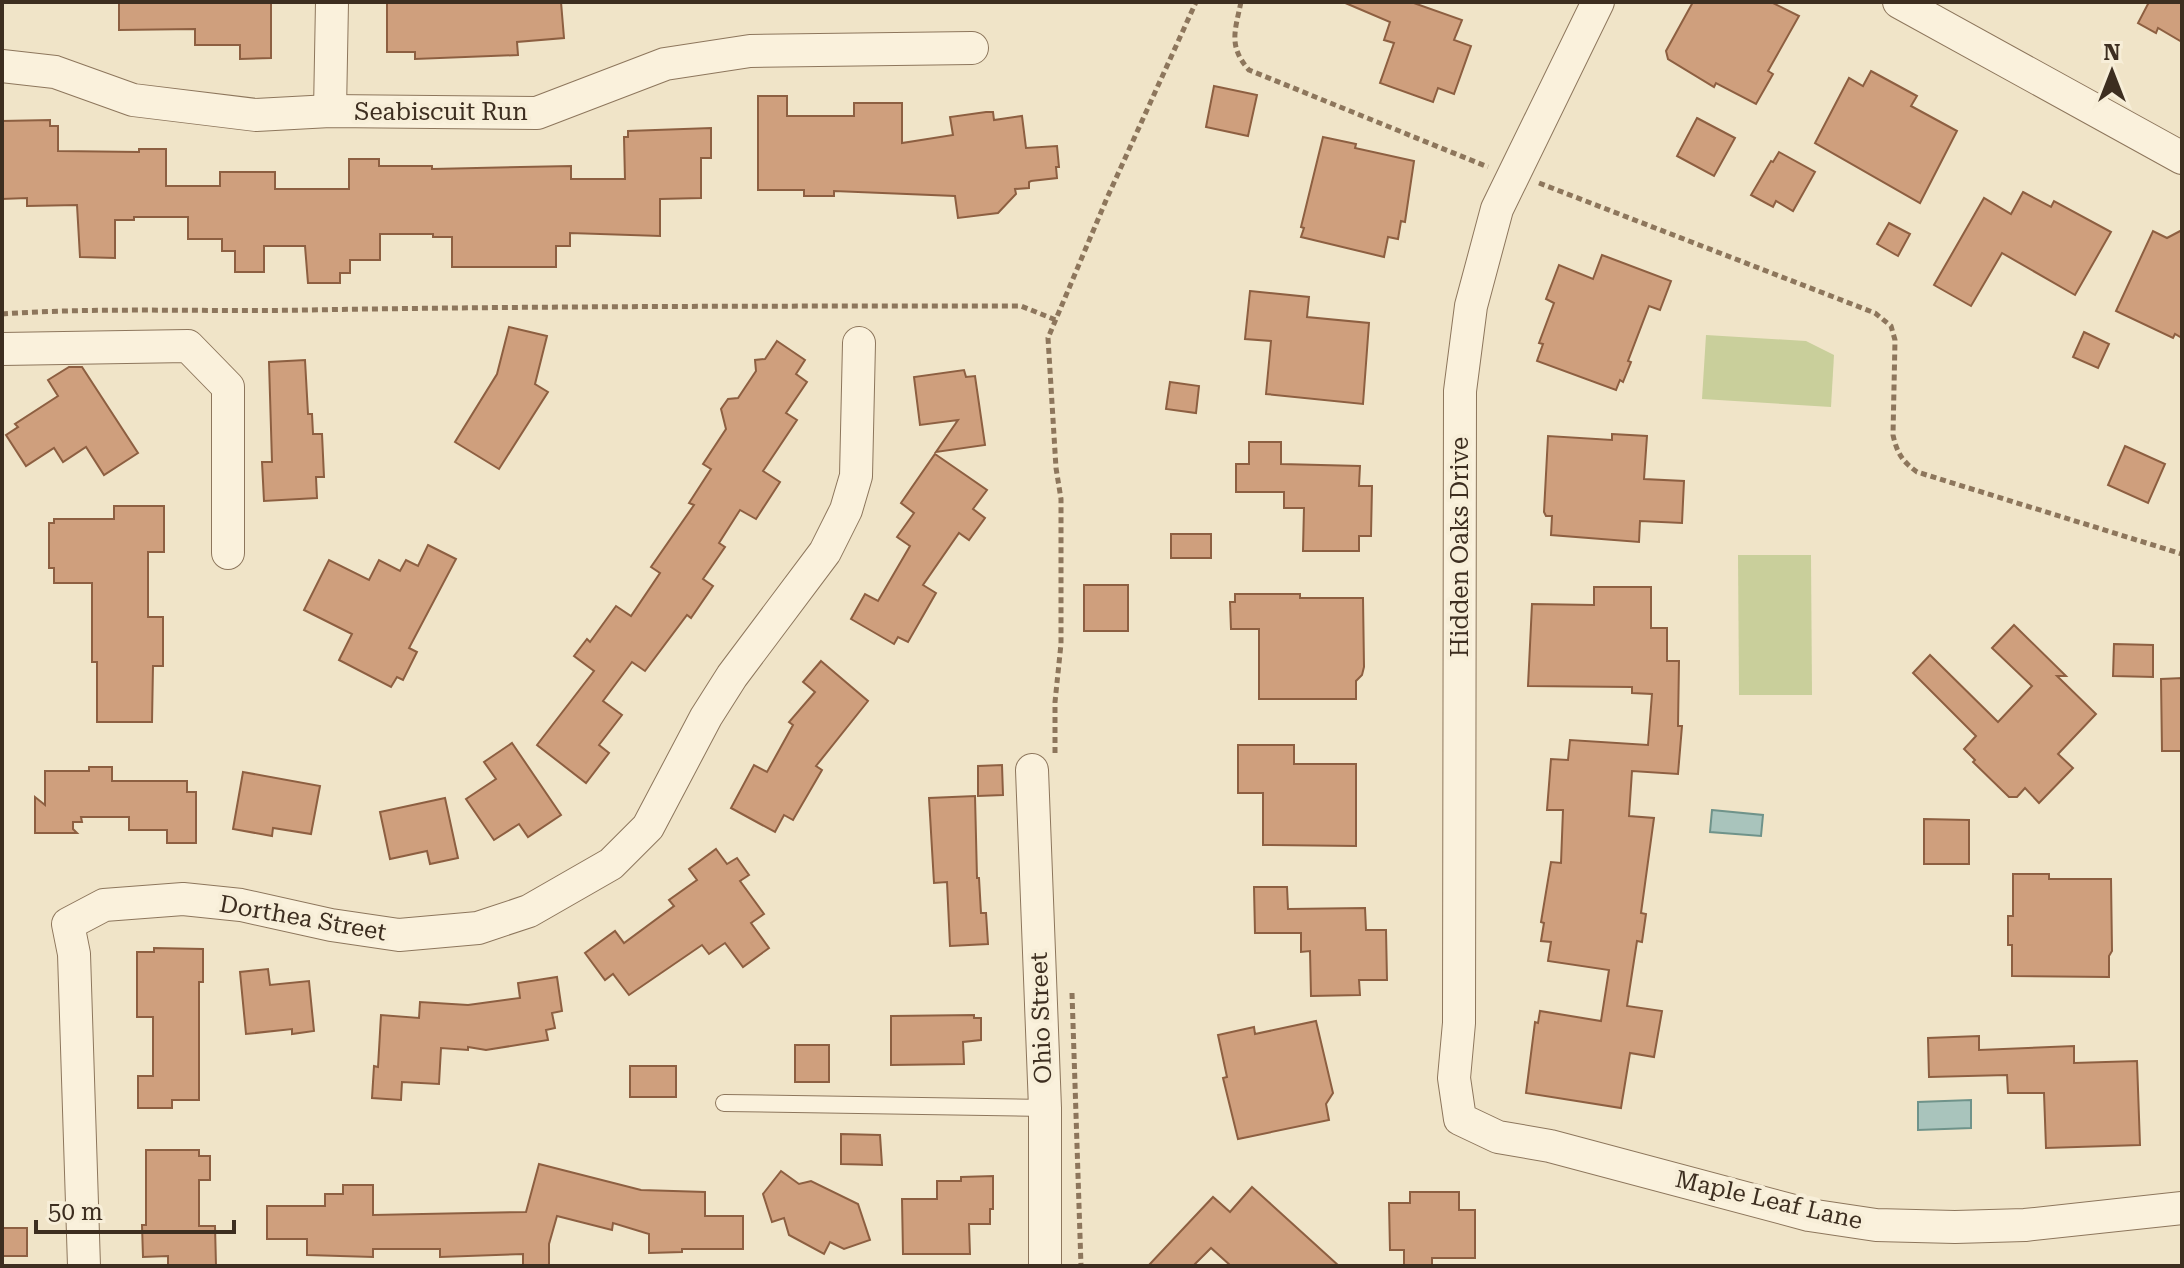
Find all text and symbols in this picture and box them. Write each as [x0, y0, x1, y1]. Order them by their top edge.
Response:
north arrow [2072, 32, 2152, 112]
text: N [2104, 40, 2121, 65]
street label: Seabiscuit Run [354, 98, 528, 126]
street label: Hidden Oaks Drive [1446, 437, 1474, 657]
street label: Dorthea Street [217, 890, 389, 946]
street label: Ohio Street [1025, 952, 1057, 1084]
street label: Maple Leaf Lane [1673, 1165, 1865, 1235]
scale bar [36, 1184, 234, 1234]
text: 50 m [48, 1198, 103, 1226]

